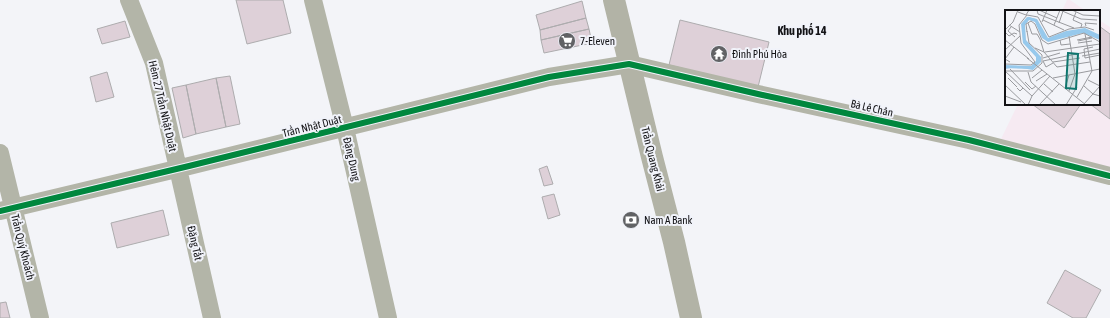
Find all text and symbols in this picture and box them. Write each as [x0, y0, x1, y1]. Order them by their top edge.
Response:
inset map [1005, 10, 1100, 105]
district label: Khu phố 14 [777, 23, 827, 38]
supermarket icon: 7-Eleven [557, 31, 577, 51]
place label: 7-Eleven [580, 35, 615, 47]
temple icon: Đình Phú Hòa [709, 44, 729, 64]
place label: Đình Phú Hòa [732, 48, 787, 60]
street label: Hẻm 27 Trần Nhật Duật [146, 59, 179, 153]
street label: Bà Lê Chân [850, 97, 894, 119]
street label: Trần Nhật Duật [281, 113, 343, 140]
street label: Trần Quang Khải [639, 126, 667, 192]
street label: Đặng Dung [340, 136, 363, 182]
bank icon: Nam A Bank [621, 210, 641, 230]
street label: Trần Quý Khoách [9, 213, 37, 281]
place label: Nam A Bank [644, 214, 693, 226]
street label: Ðặng Tất [184, 224, 205, 262]

